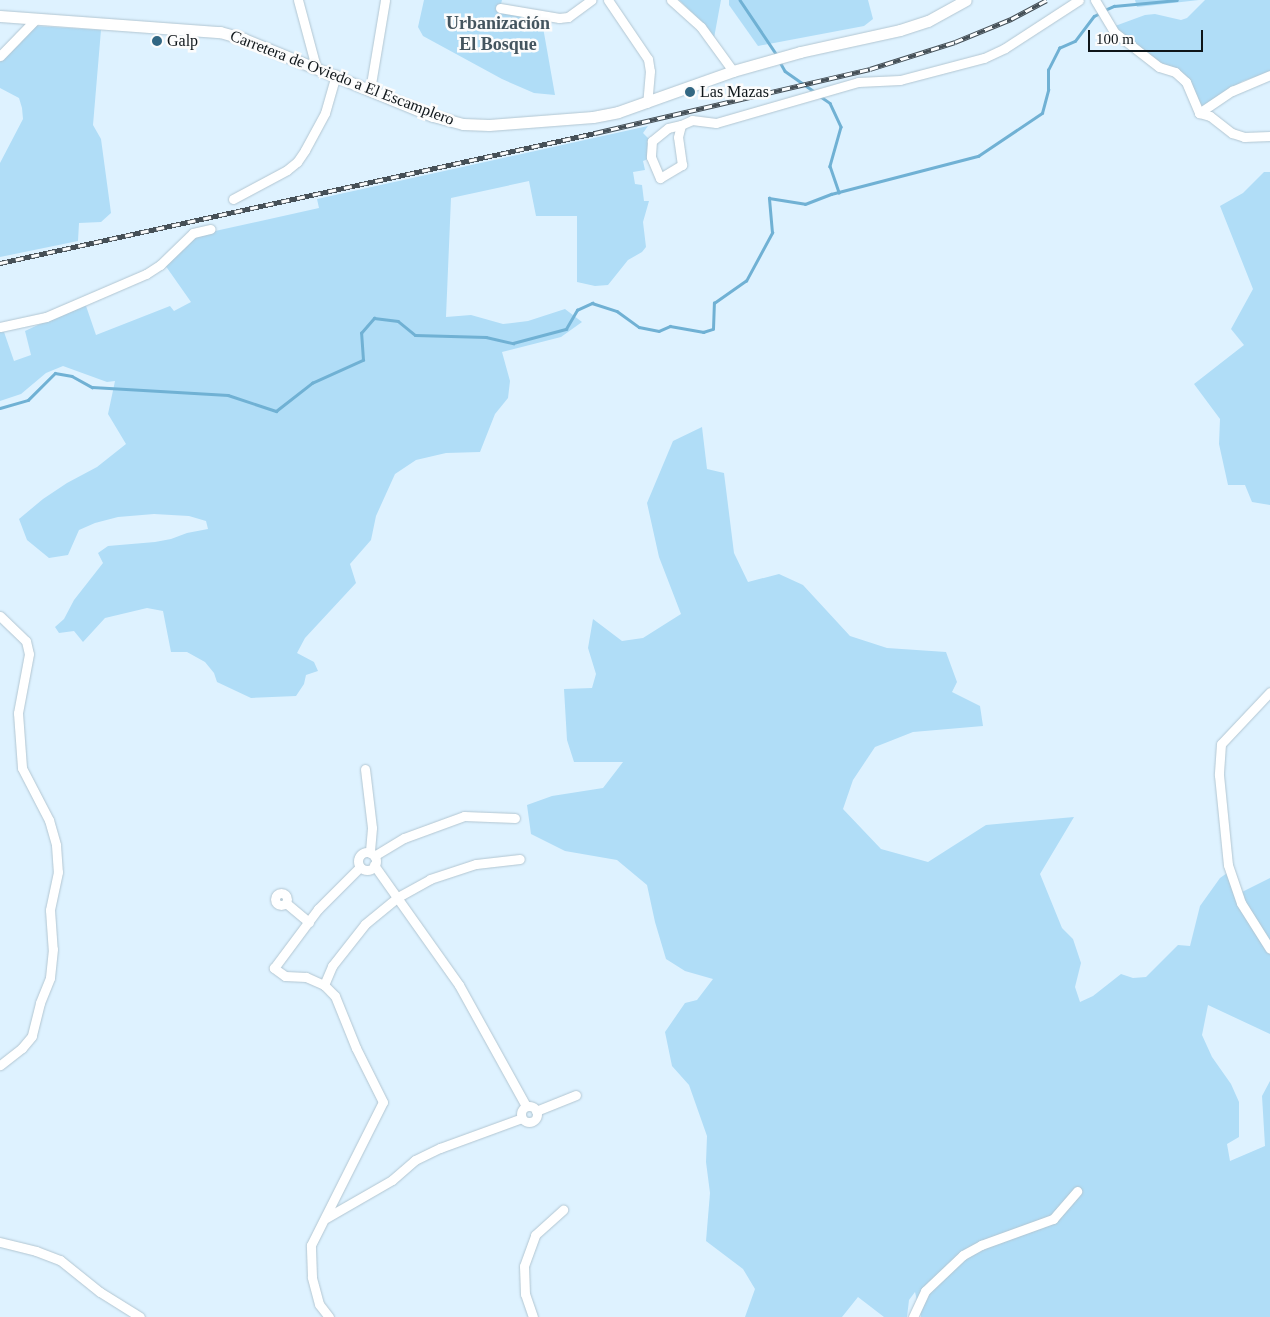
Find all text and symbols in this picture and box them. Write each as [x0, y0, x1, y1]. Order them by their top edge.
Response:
district label: Urbanización El Bosque [446, 13, 550, 56]
scale bar [1090, 20, 1205, 52]
street label: Carretera de Oviedo a El Escamplero [227, 26, 457, 130]
place label: Galp [167, 31, 198, 51]
text: 100 m [1096, 31, 1134, 47]
marker: Galp [151, 35, 163, 47]
place label: Las Mazas [700, 82, 769, 102]
marker: Las Mazas [684, 86, 696, 98]

